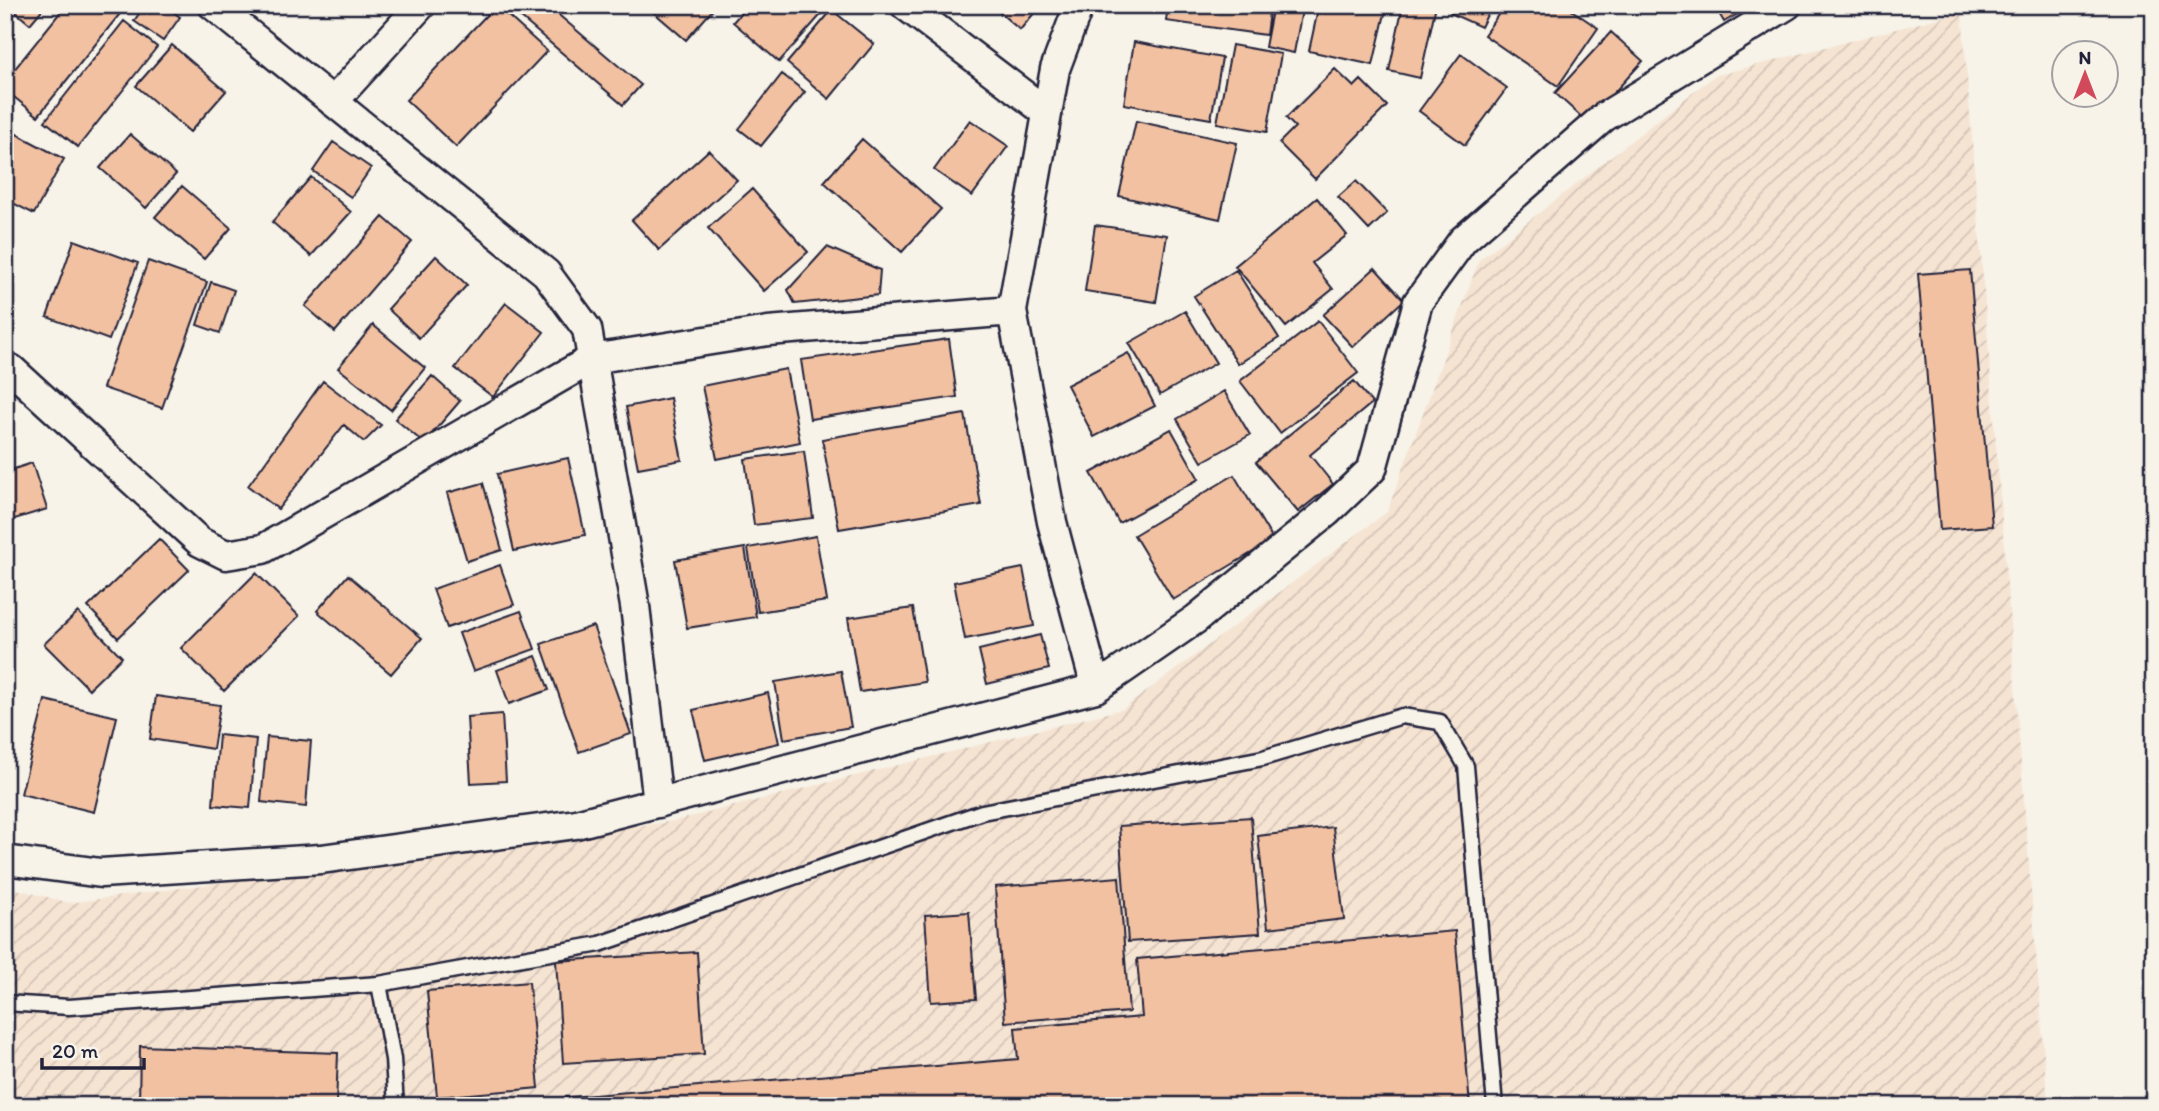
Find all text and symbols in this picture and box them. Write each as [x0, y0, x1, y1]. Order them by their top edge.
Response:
north arrow [2050, 38, 2120, 108]
text: N [2079, 46, 2091, 69]
scale bar [42, 1027, 144, 1071]
text: 20 m [52, 1038, 99, 1063]

